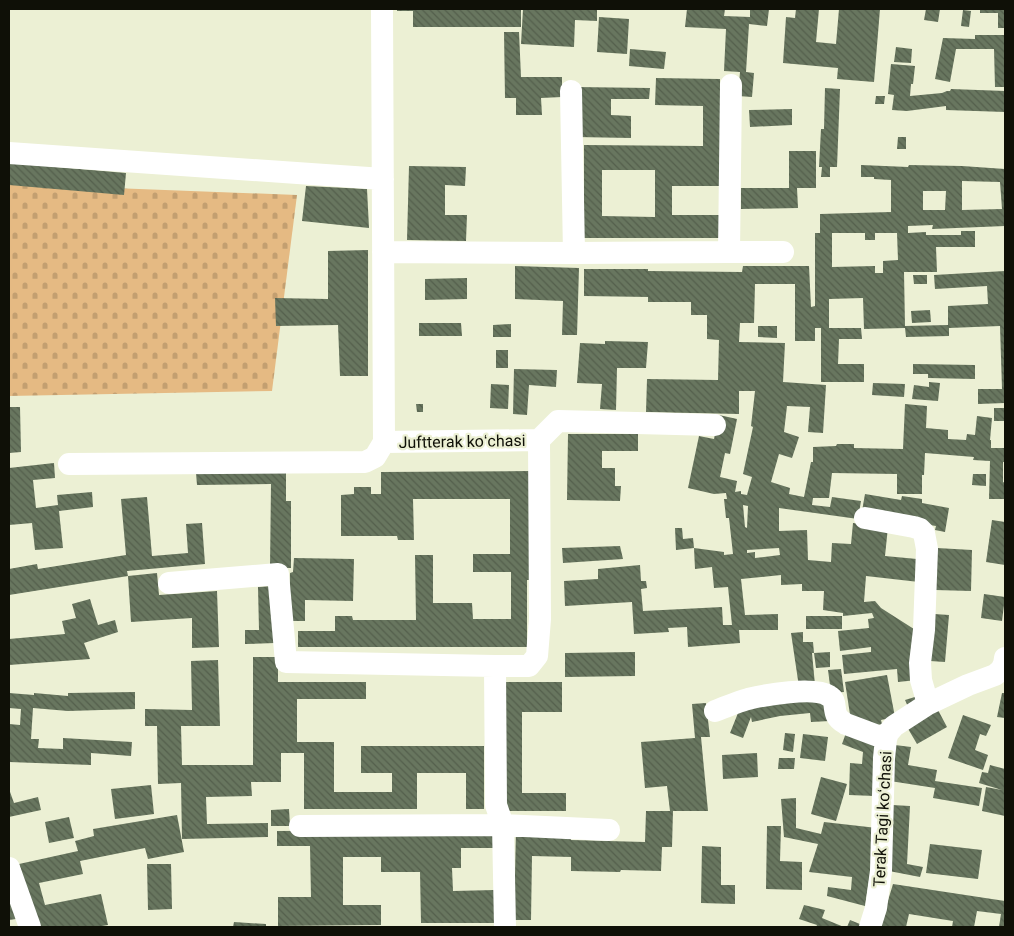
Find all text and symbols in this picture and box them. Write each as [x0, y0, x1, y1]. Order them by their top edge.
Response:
street label: Juftterak koʻchasi [398, 431, 526, 452]
street label: Terak Tagi koʻchasi [869, 751, 896, 887]

